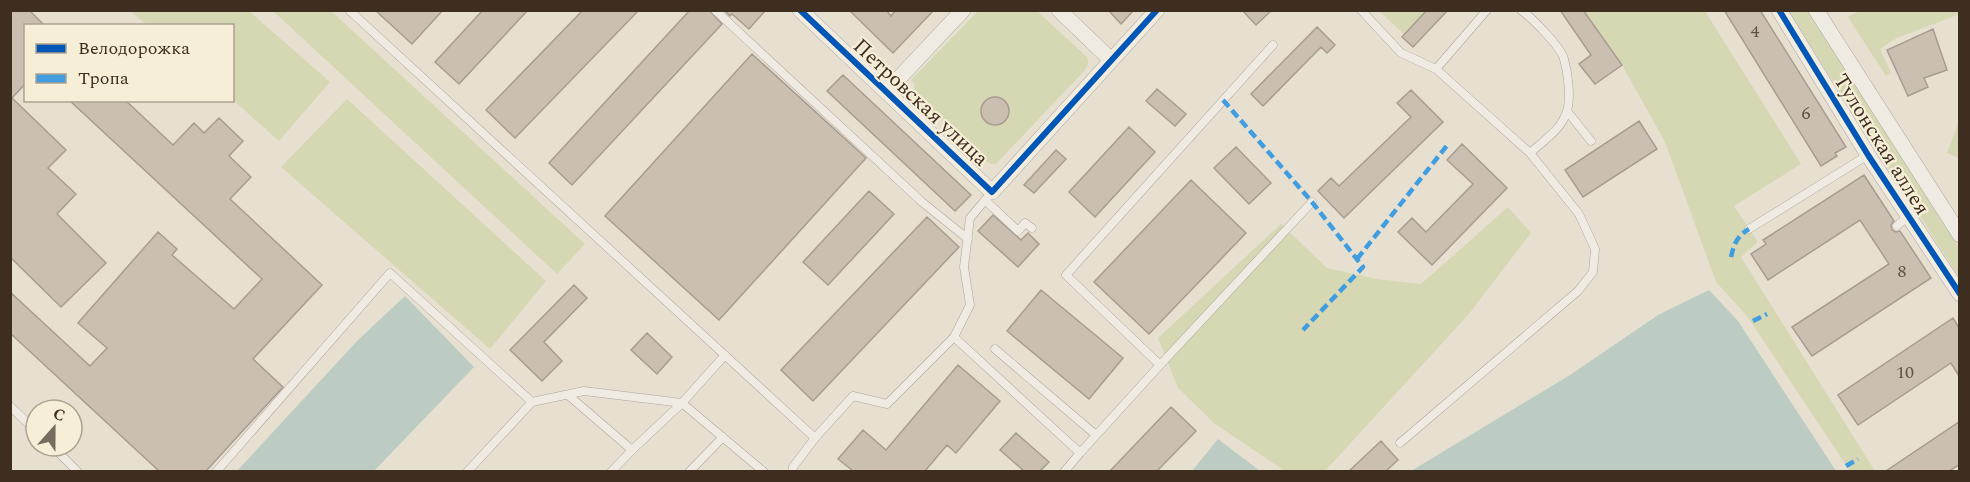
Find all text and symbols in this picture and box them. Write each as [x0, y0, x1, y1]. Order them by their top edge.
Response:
house number: 4 [1751, 18, 1760, 45]
legend [24, 24, 234, 102]
street label: Петровская улица [845, 31, 996, 175]
text: Велодорожка [78, 35, 190, 62]
text: Тропа [78, 65, 129, 92]
street label: Тулонская аллея [1825, 67, 1938, 222]
house number: 6 [1802, 100, 1811, 127]
house number: 8 [1898, 258, 1907, 285]
house number: 10 [1896, 359, 1914, 386]
north arrow [24, 398, 84, 458]
text: С [49, 402, 69, 428]

